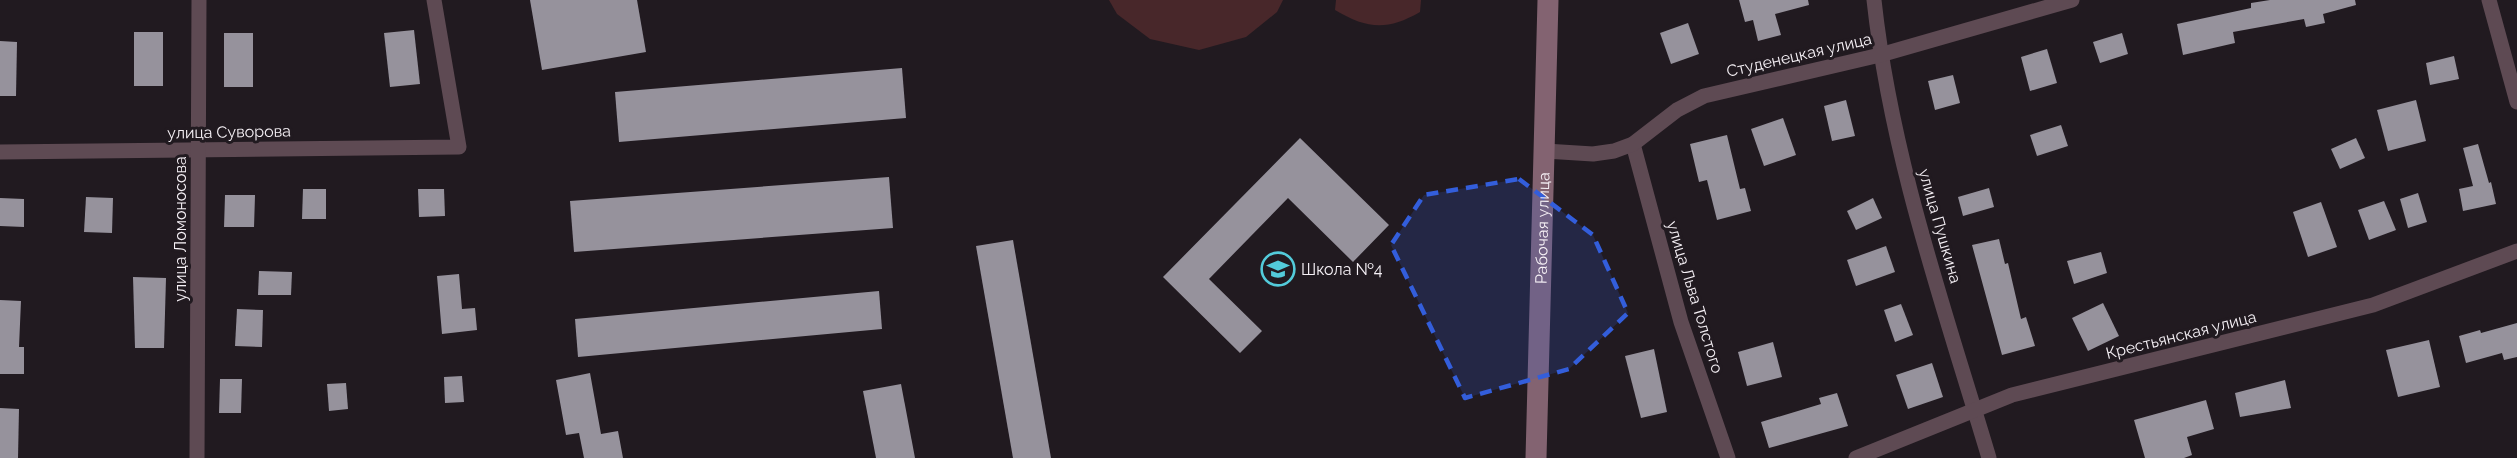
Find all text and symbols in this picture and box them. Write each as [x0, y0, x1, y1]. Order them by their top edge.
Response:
street label: Студенецкая улица [1725, 29, 1873, 81]
street label: улица Суворова [167, 121, 291, 143]
street label: улица Ломоносова [171, 156, 190, 302]
street label: улица Пушкина [1915, 167, 1965, 285]
street label: Рабочая улица [1531, 172, 1553, 284]
street label: улица Льва Толстого [1663, 219, 1727, 375]
school or university icon: Школа №4 [1260, 251, 1296, 287]
place label: Школа №4 [1301, 260, 1383, 279]
street label: Крестьянская улица [2104, 307, 2258, 363]

